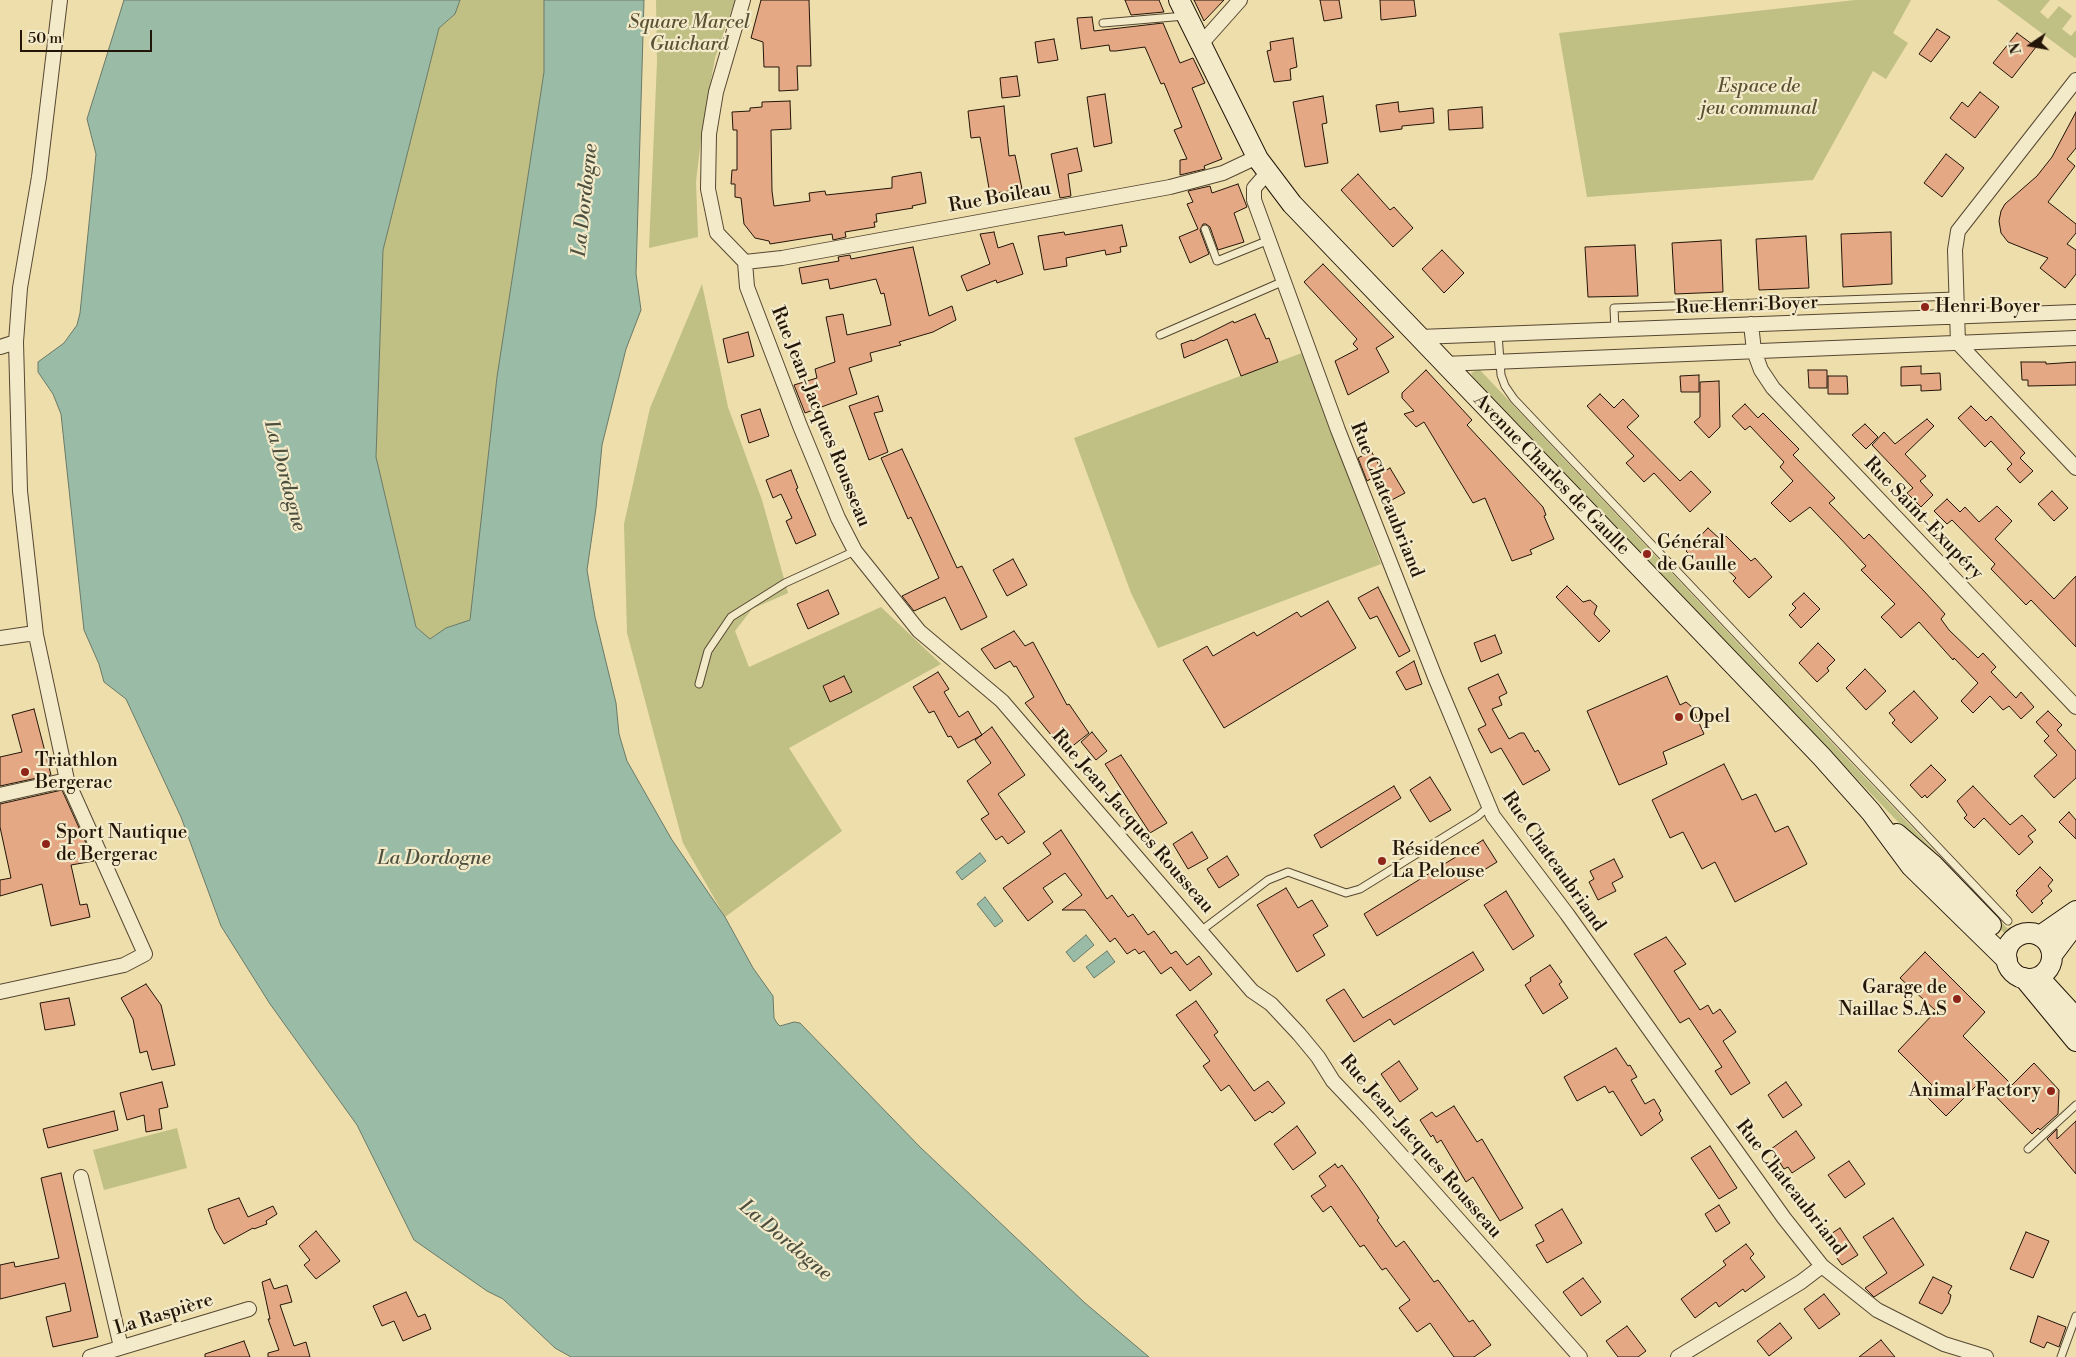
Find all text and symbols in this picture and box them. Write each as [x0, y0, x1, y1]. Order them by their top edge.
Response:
park label: Square Marcel Guichard [628, 12, 750, 56]
scale bar [22, 20, 155, 52]
north arrow [2006, 20, 2056, 70]
text: 50 m [28, 29, 62, 48]
text: N [2006, 41, 2026, 55]
park label: Espace de jeu communal [1700, 76, 1818, 120]
water label: La Dordogne [568, 142, 604, 258]
street label: Rue Boileau [947, 178, 1053, 218]
street label: Rue Henri Boyer [1675, 292, 1819, 320]
place label: Henri Boyer [1935, 296, 2040, 318]
marker: Henri Boyer [1919, 301, 1931, 313]
street label: Rue Jean-Jacques Rousseau [765, 303, 875, 531]
street label: Avenue Charles de Gaulle [1468, 390, 1634, 560]
water label: La Dordogne [258, 418, 310, 534]
street label: Rue Chateaubriand [1344, 419, 1428, 581]
street label: Rue Saint-Exupéry [1859, 453, 1987, 585]
place label: Général de Gaulle [1657, 532, 1737, 576]
marker: Général de Gaulle [1641, 548, 1653, 560]
place label: Opel [1689, 706, 1730, 728]
marker: Opel [1673, 711, 1685, 723]
street label: Rue Jean-Jacques Rousseau [1046, 725, 1218, 919]
place label: Triathlon Bergerac [35, 750, 118, 794]
marker: Triathlon Bergerac [19, 766, 31, 778]
street label: Rue Chateaubriand [1496, 788, 1610, 936]
place label: Sport Nautique de Bergerac [56, 822, 187, 866]
marker: Sport Nautique de Bergerac [40, 838, 52, 850]
place label: Résidence La Pelouse [1392, 839, 1485, 883]
water label: La Dordogne [377, 847, 491, 871]
marker: Résidence La Pelouse [1376, 855, 1388, 867]
place label: Garage de Naillac S.A.S [1838, 977, 1947, 1021]
marker: Garage de Naillac S.A.S [1951, 993, 1963, 1005]
street label: Rue Jean-Jacques Rousseau [1334, 1050, 1506, 1244]
place label: Animal Factory [1909, 1080, 2041, 1102]
marker: Animal Factory [2045, 1085, 2057, 1097]
street label: Rue Chateaubriand [1730, 1116, 1850, 1260]
water label: La Dordogne [734, 1195, 836, 1287]
street label: La Raspière [112, 1289, 216, 1341]

